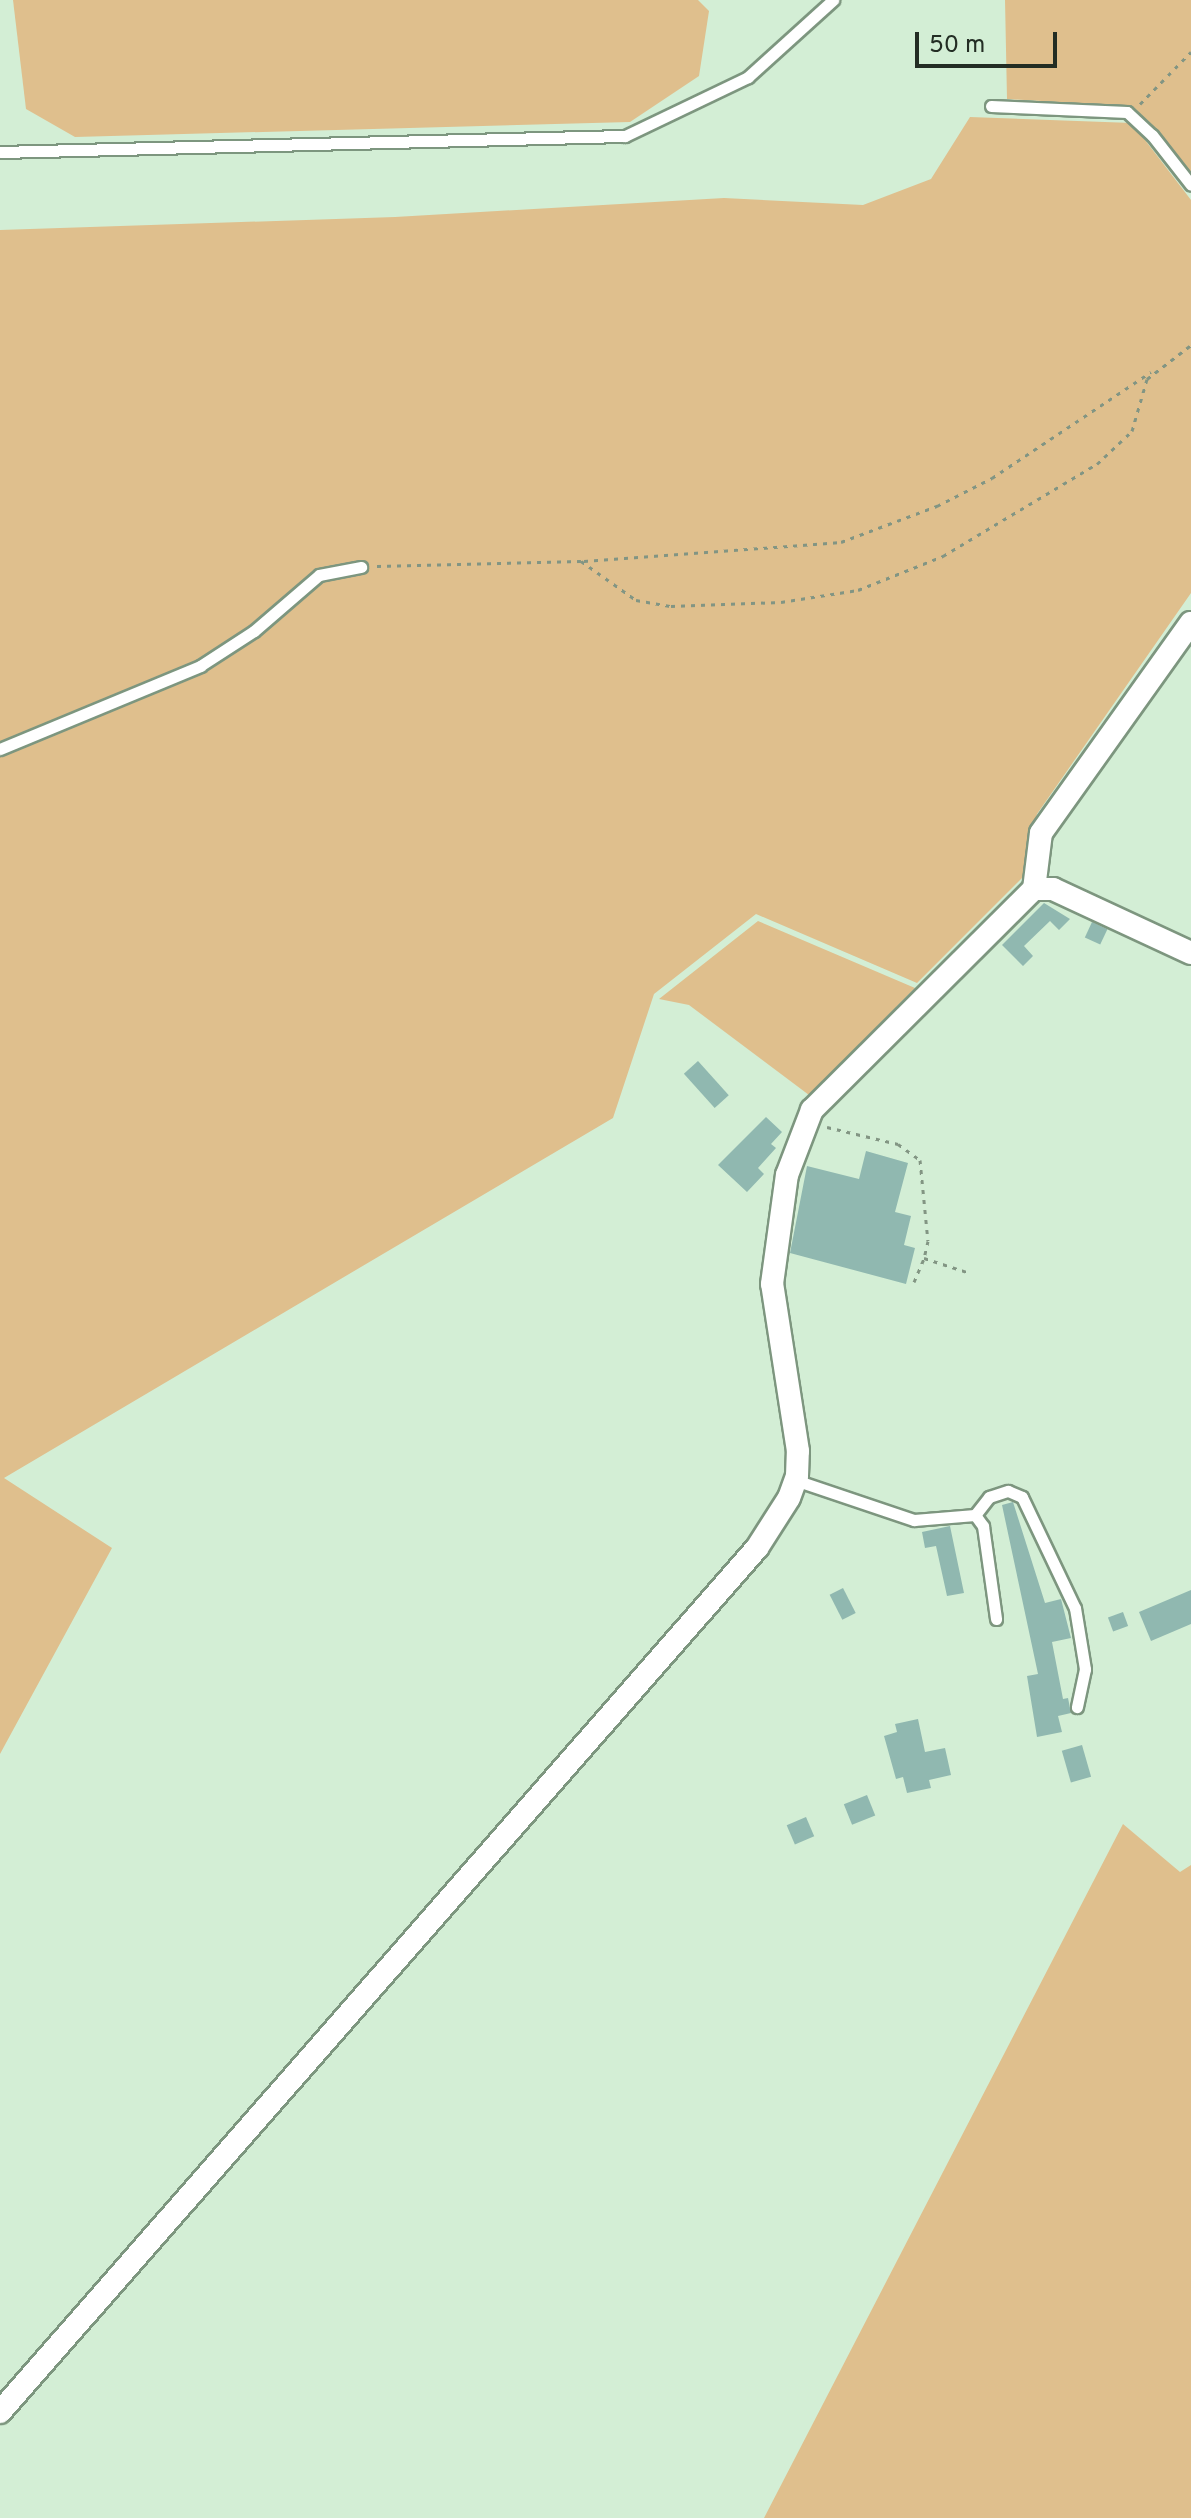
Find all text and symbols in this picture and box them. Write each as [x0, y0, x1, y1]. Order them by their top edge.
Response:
scale bar [919, 16, 1061, 66]
text: 50 m [929, 31, 985, 61]

